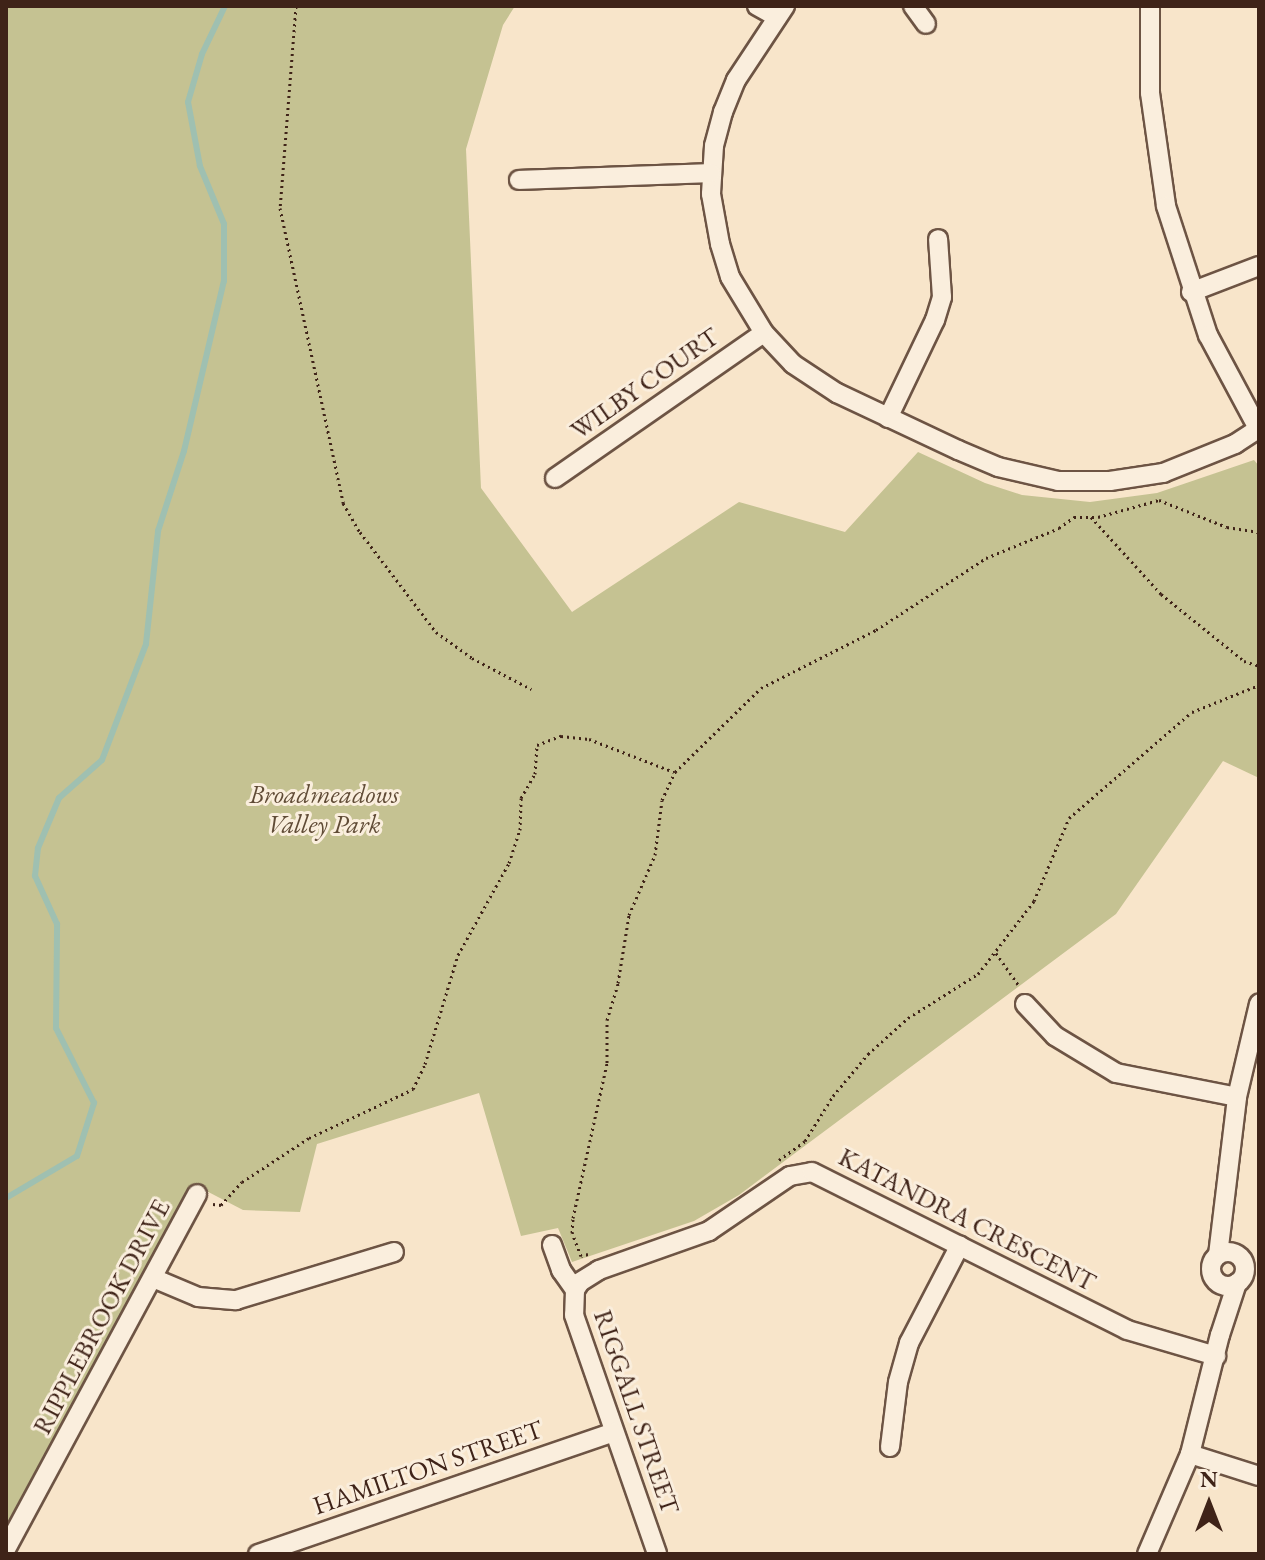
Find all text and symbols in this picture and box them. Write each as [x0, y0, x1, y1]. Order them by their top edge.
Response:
street label: WILBY COURT [565, 321, 725, 447]
park label: Broadmeadows Valley Park [249, 779, 399, 840]
street label: KATANDRA CRESCENT [833, 1142, 1101, 1298]
street label: RIPPLEBROOK DRIVE [27, 1194, 177, 1440]
street label: RIGGALL STREET [586, 1306, 686, 1518]
street label: HAMILTON STREET [309, 1414, 547, 1522]
north arrow [1169, 1464, 1249, 1544]
text: N [1200, 1465, 1218, 1494]

